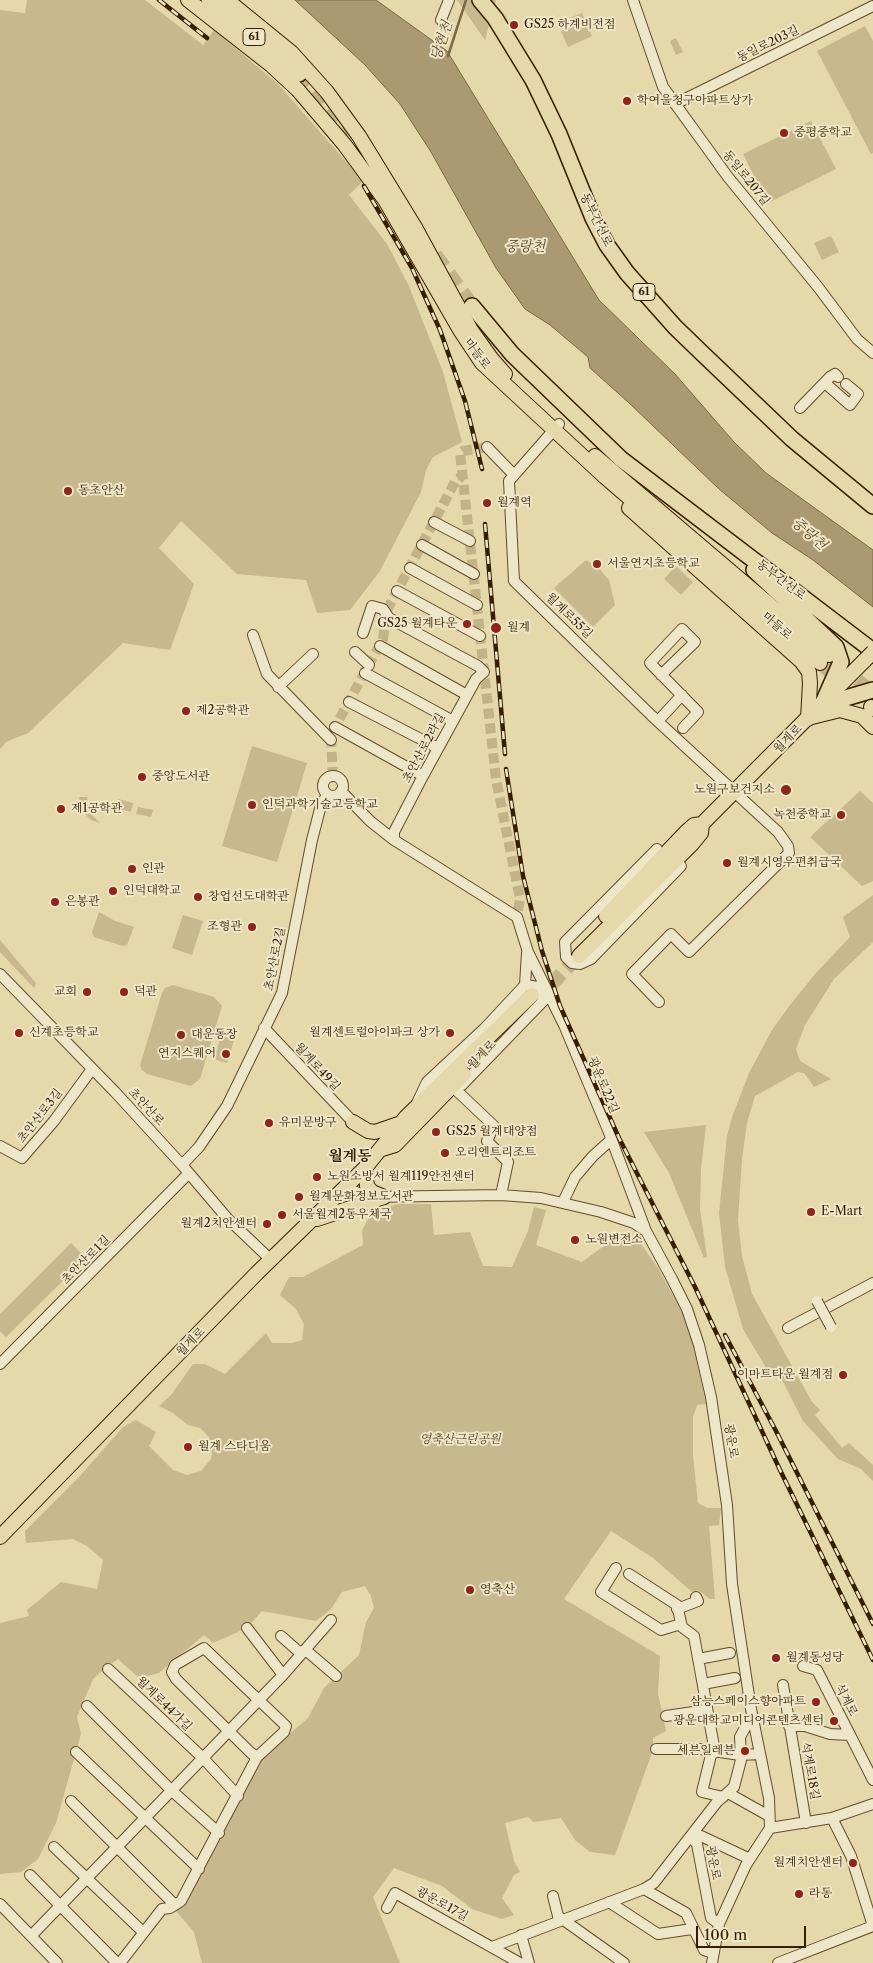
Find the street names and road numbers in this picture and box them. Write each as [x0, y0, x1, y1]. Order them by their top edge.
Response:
street label: 동일로203길 [735, 23, 801, 65]
road number: 61 [243, 28, 265, 46]
street label: 동일로207길 [719, 148, 773, 208]
street label: 동부간선로 [577, 191, 615, 249]
road number: 61 [633, 284, 655, 300]
street label: 마들로 [461, 336, 493, 372]
street label: 동부간선로 [754, 557, 808, 603]
street label: 월계로55길 [543, 590, 595, 642]
street label: 마들로 [759, 609, 795, 643]
street label: 초안산로2라길 [400, 711, 448, 785]
street label: 월계로 [771, 722, 805, 756]
street label: 초안산로2길 [262, 926, 288, 992]
street label: 월계로 [465, 1037, 499, 1073]
street label: 월계로49길 [291, 1040, 343, 1094]
street label: 광운로22길 [585, 1054, 621, 1116]
street label: 초안산로 [125, 1085, 167, 1129]
street label: 초안산로3길 [14, 1086, 66, 1146]
street label: 초안산로1길 [59, 1233, 113, 1287]
street label: 월계로 [174, 1325, 208, 1359]
street label: 광운로 [721, 1423, 741, 1459]
street label: 월계로44가길 [133, 1674, 195, 1734]
street label: 석계로 [832, 1681, 860, 1719]
street label: 석계로18길 [798, 1741, 822, 1801]
street label: 광운로 [703, 1845, 723, 1881]
street label: 광운로17길 [413, 1884, 471, 1924]

